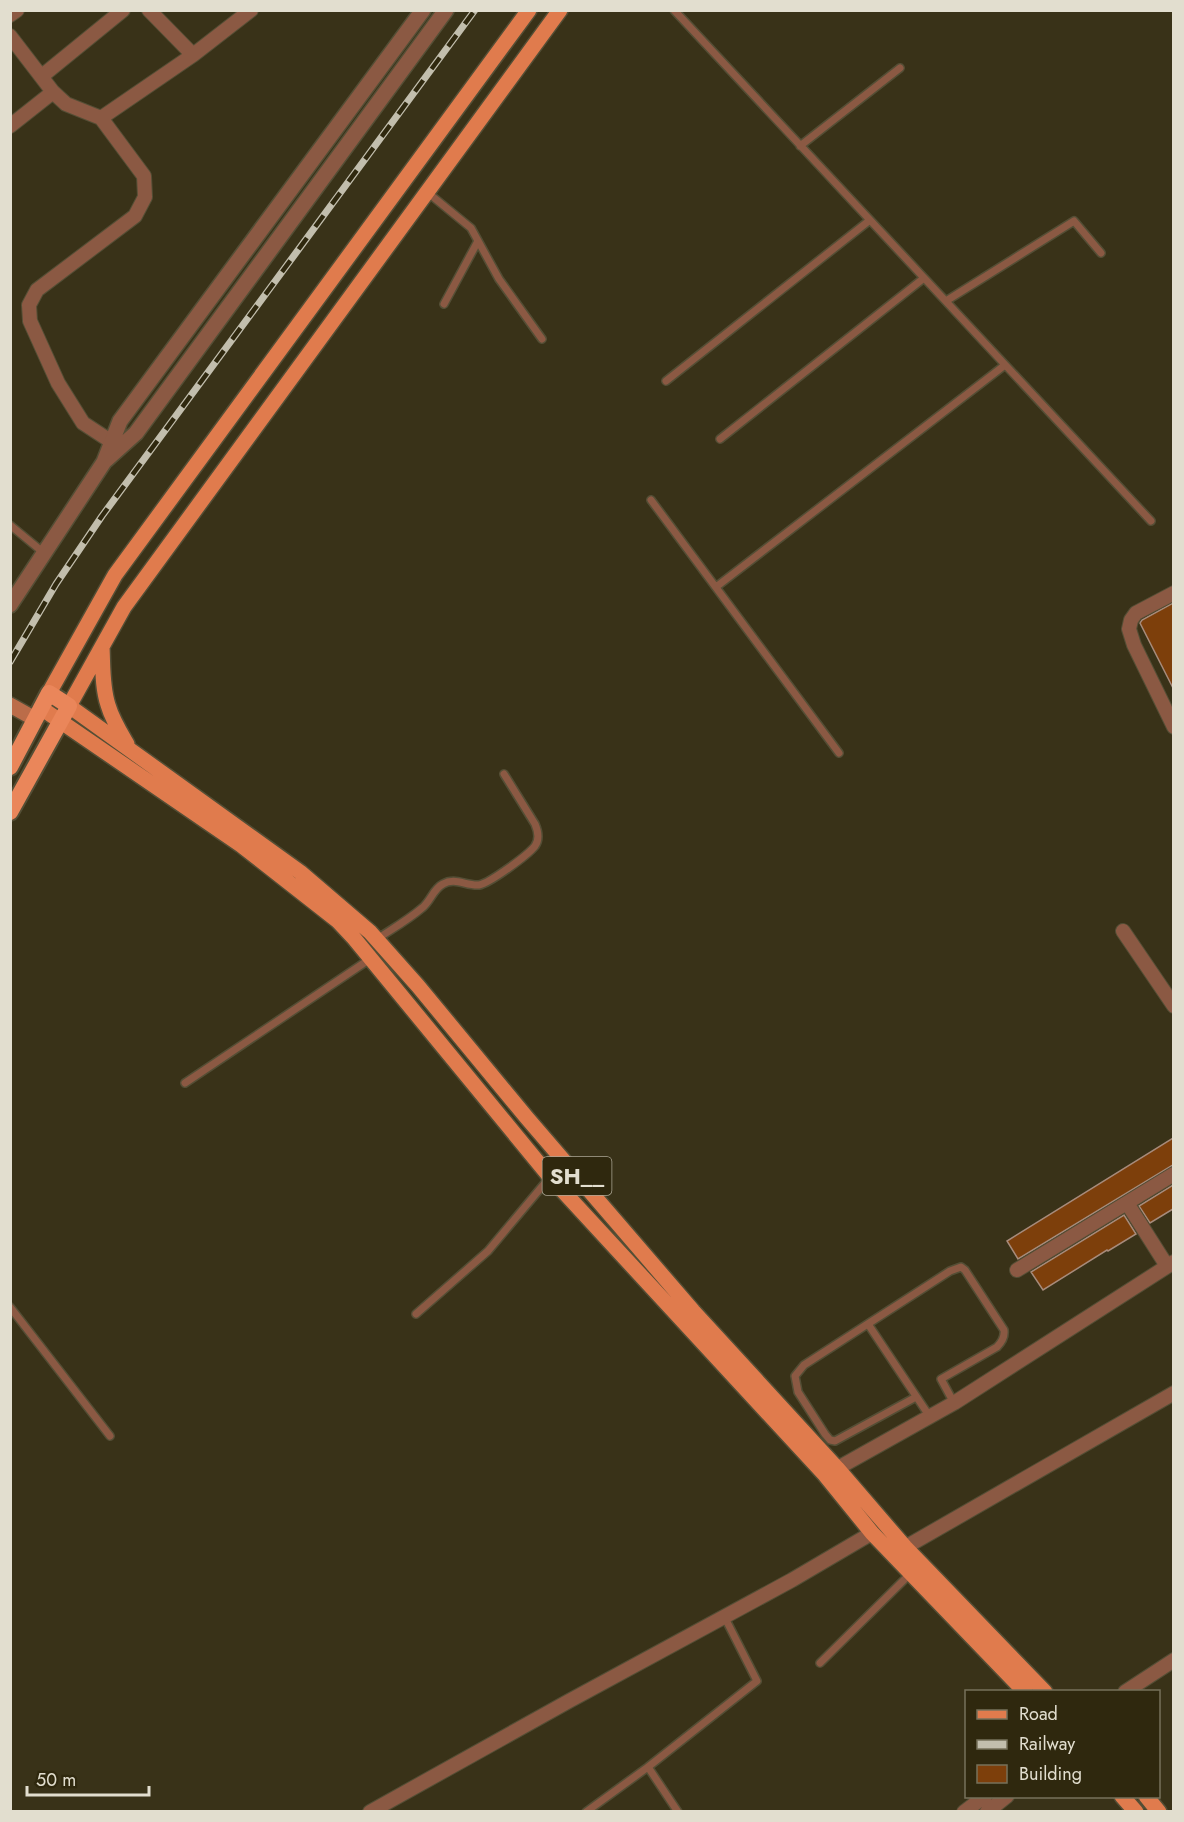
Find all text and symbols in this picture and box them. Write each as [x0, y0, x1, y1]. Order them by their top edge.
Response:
road number: SH__ [542, 1157, 612, 1195]
legend [965, 1690, 1160, 1798]
text: Road [1019, 1701, 1058, 1727]
text: Railway [1019, 1731, 1075, 1757]
scale bar [27, 1759, 148, 1797]
text: Building [1019, 1761, 1082, 1787]
text: 50 m [36, 1767, 76, 1793]

